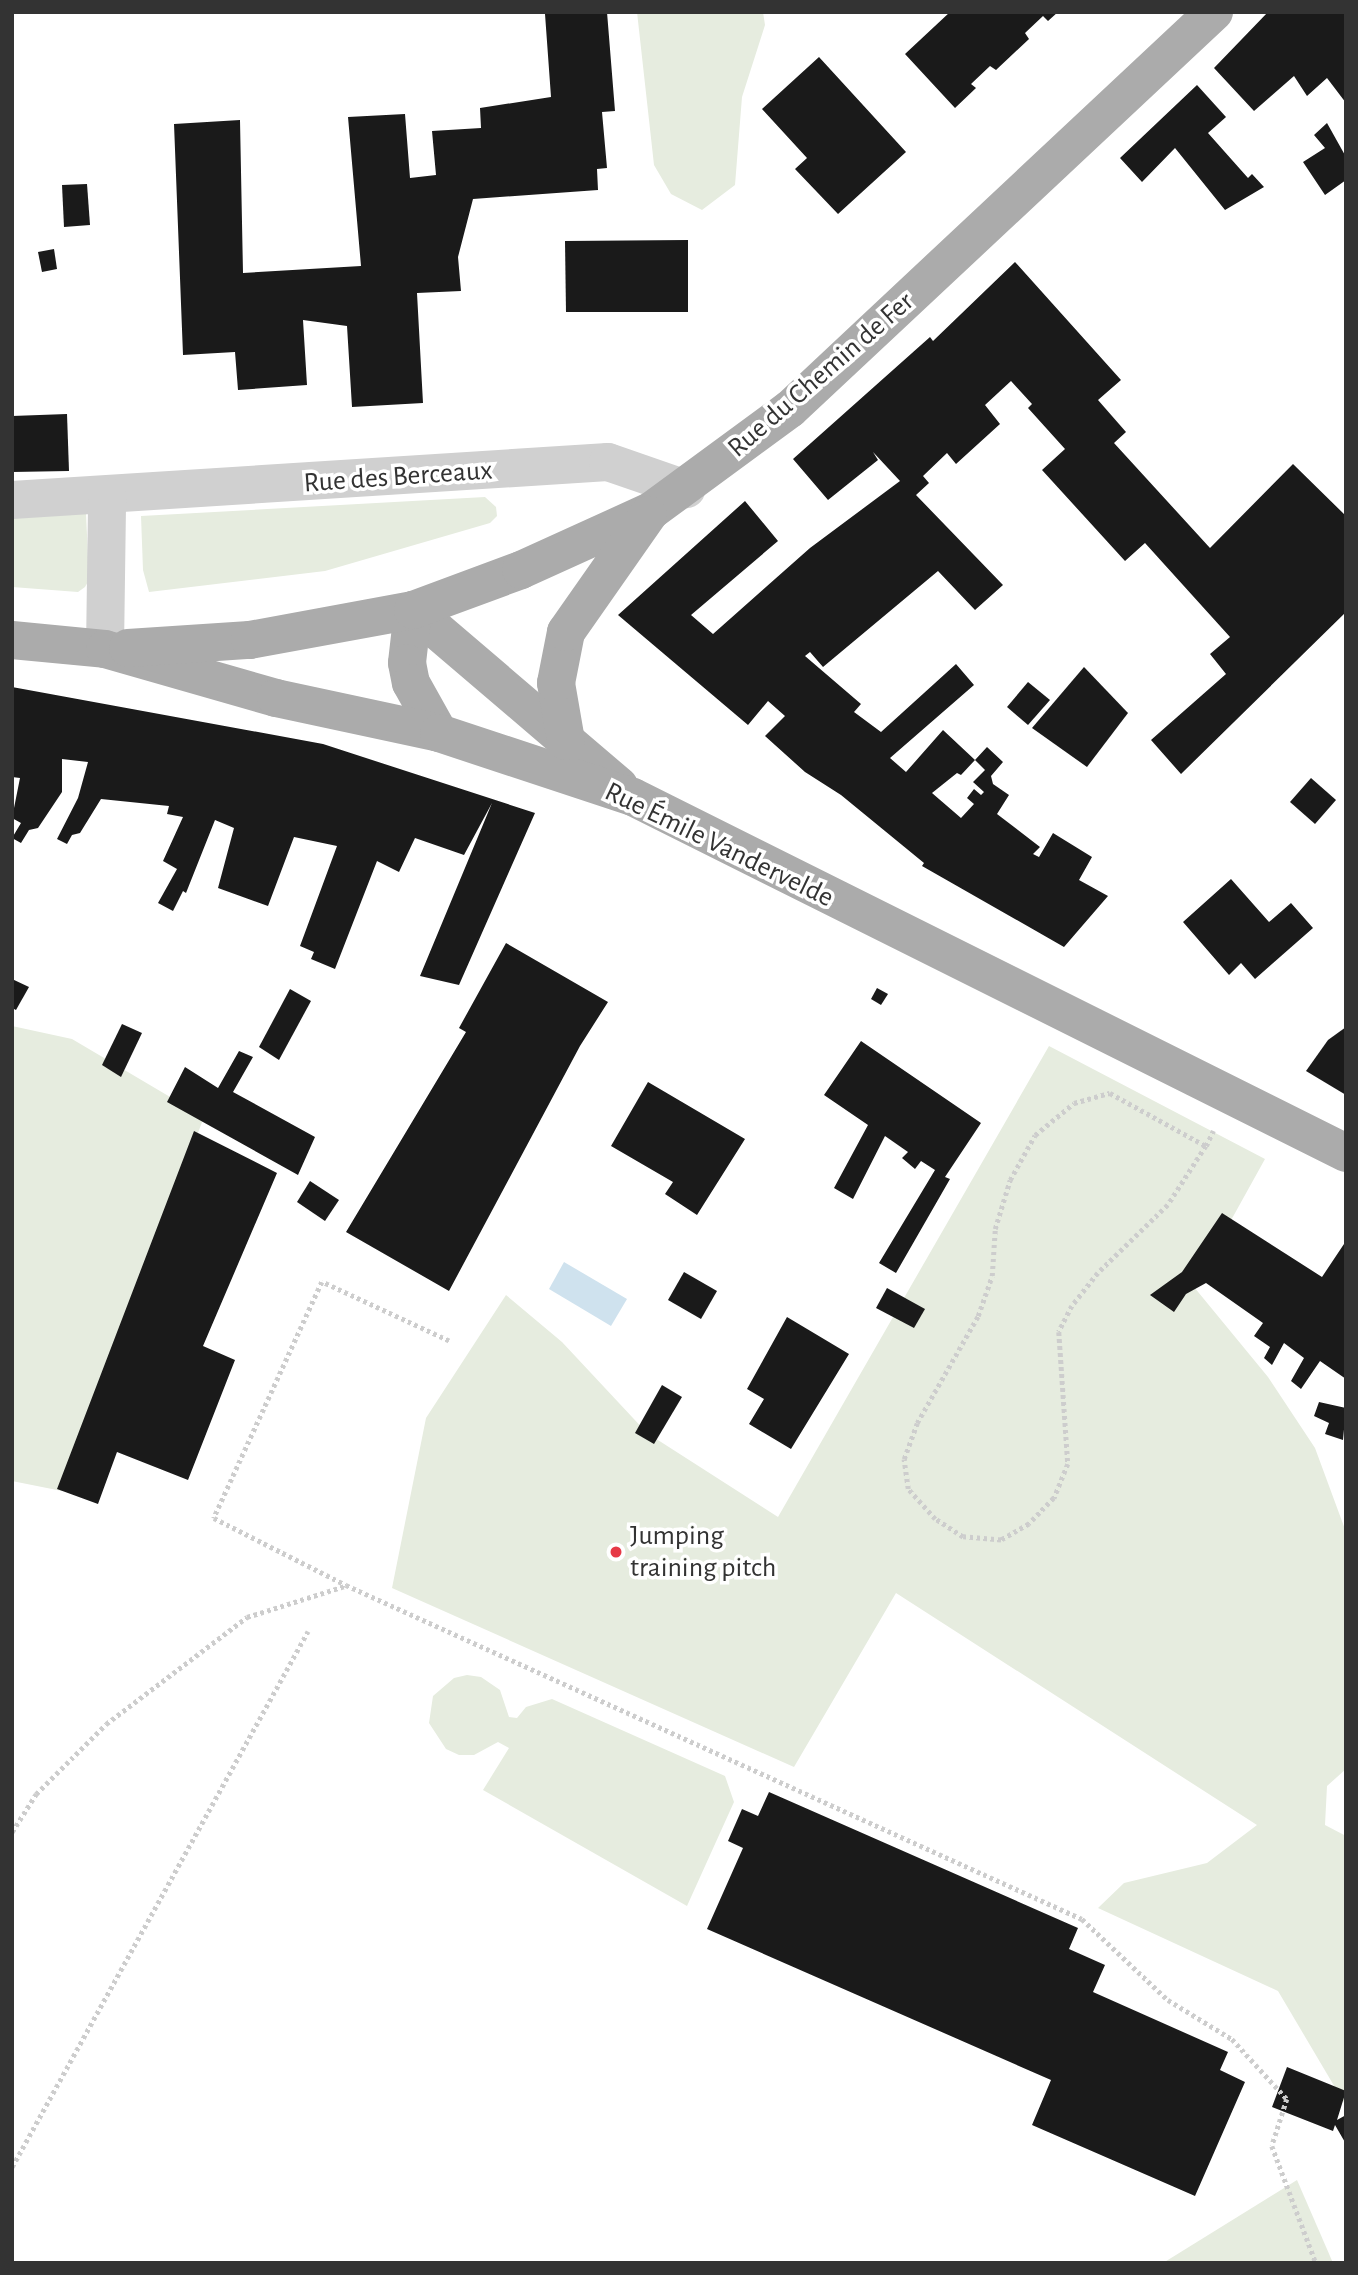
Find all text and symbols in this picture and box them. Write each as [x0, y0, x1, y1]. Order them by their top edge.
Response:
street label: Rue du Chemin de Fer [721, 285, 921, 465]
street label: Rue des Berceaux [303, 454, 493, 500]
street label: Rue Émile Vandervelde [599, 775, 839, 915]
place label: Jumping training pitch [630, 1519, 776, 1585]
marker: Jumping training pitch [608, 1544, 624, 1560]

